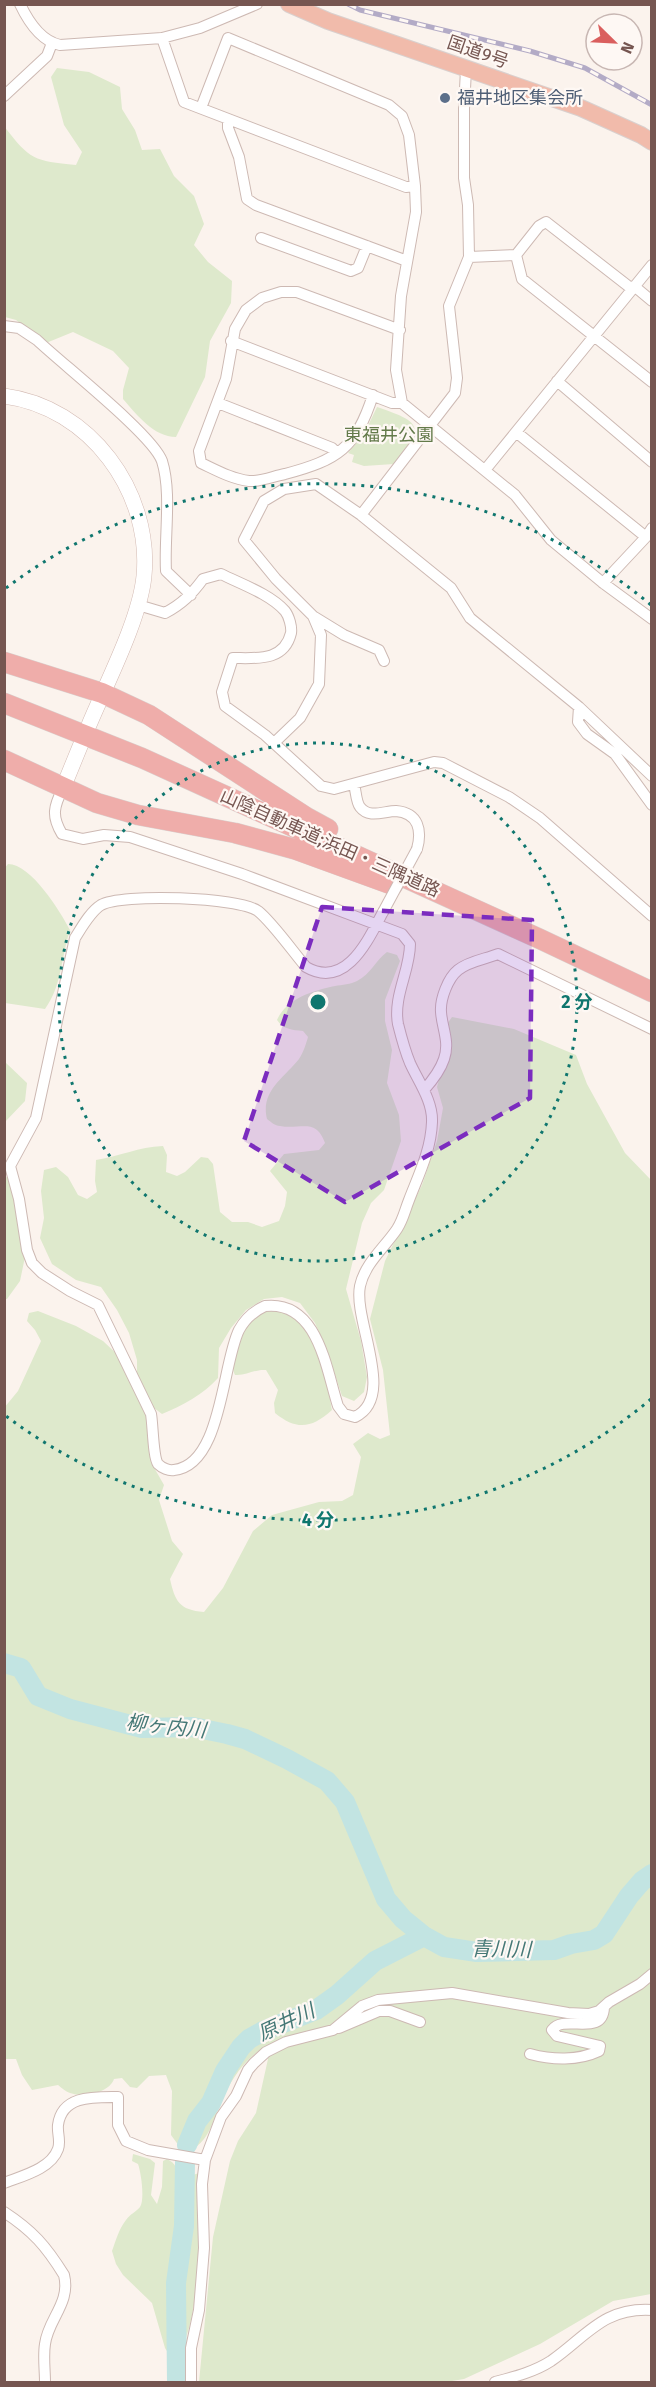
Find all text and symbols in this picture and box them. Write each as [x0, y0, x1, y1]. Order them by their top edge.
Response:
north arrow [584, 12, 644, 72]
street label: 国道9号 [444, 31, 512, 73]
text: N [616, 39, 638, 57]
place label: 福井地区集会所 [457, 87, 583, 109]
marker: 福井地区集会所 [438, 91, 452, 105]
park label: 東福井公園 [344, 424, 434, 446]
street label: 山陰自動車道;浜田・三隅道路 [217, 784, 443, 902]
text: 2 分 [561, 991, 593, 1013]
centre of rings [308, 992, 328, 1012]
text: 4 分 [302, 1509, 334, 1531]
water label: 柳ヶ内川 [125, 1710, 209, 1742]
water label: 青川川 [471, 1936, 533, 1962]
water label: 原井川 [254, 1998, 320, 2046]

